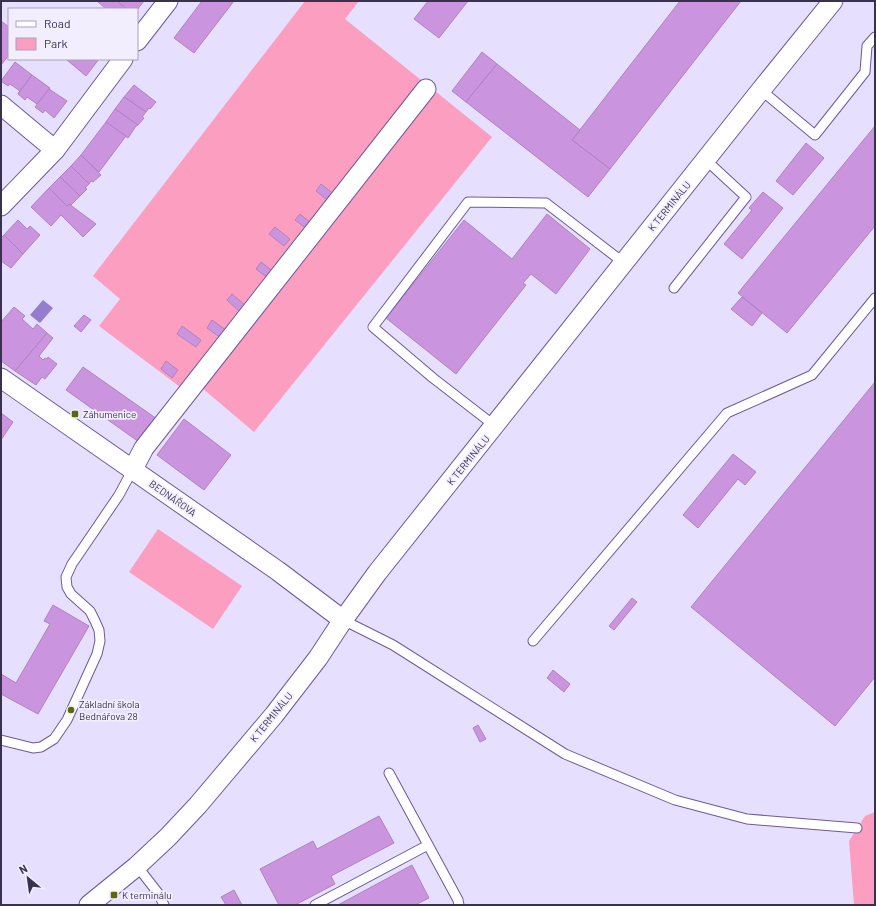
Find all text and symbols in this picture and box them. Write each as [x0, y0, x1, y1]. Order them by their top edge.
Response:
legend [8, 8, 138, 60]
text: Road [44, 16, 71, 30]
text: Park [44, 36, 68, 50]
street label: K TERMINÁLU [645, 179, 693, 233]
place label: Záhumenice [83, 408, 136, 420]
marker: Záhumenice [70, 409, 80, 419]
street label: K TERMINÁLU [444, 433, 492, 487]
street label: BEDNÁŘOVA [147, 477, 199, 519]
street label: K TERMINÁLU [247, 690, 295, 744]
place label: Základní škola Bednářova 28 [79, 698, 140, 722]
marker: Základní škola Bednářova 28 [66, 705, 76, 715]
north arrow [8, 858, 48, 898]
text: N [17, 861, 29, 876]
place label: K terminálu [122, 889, 172, 901]
marker: K terminálu [109, 890, 119, 900]

